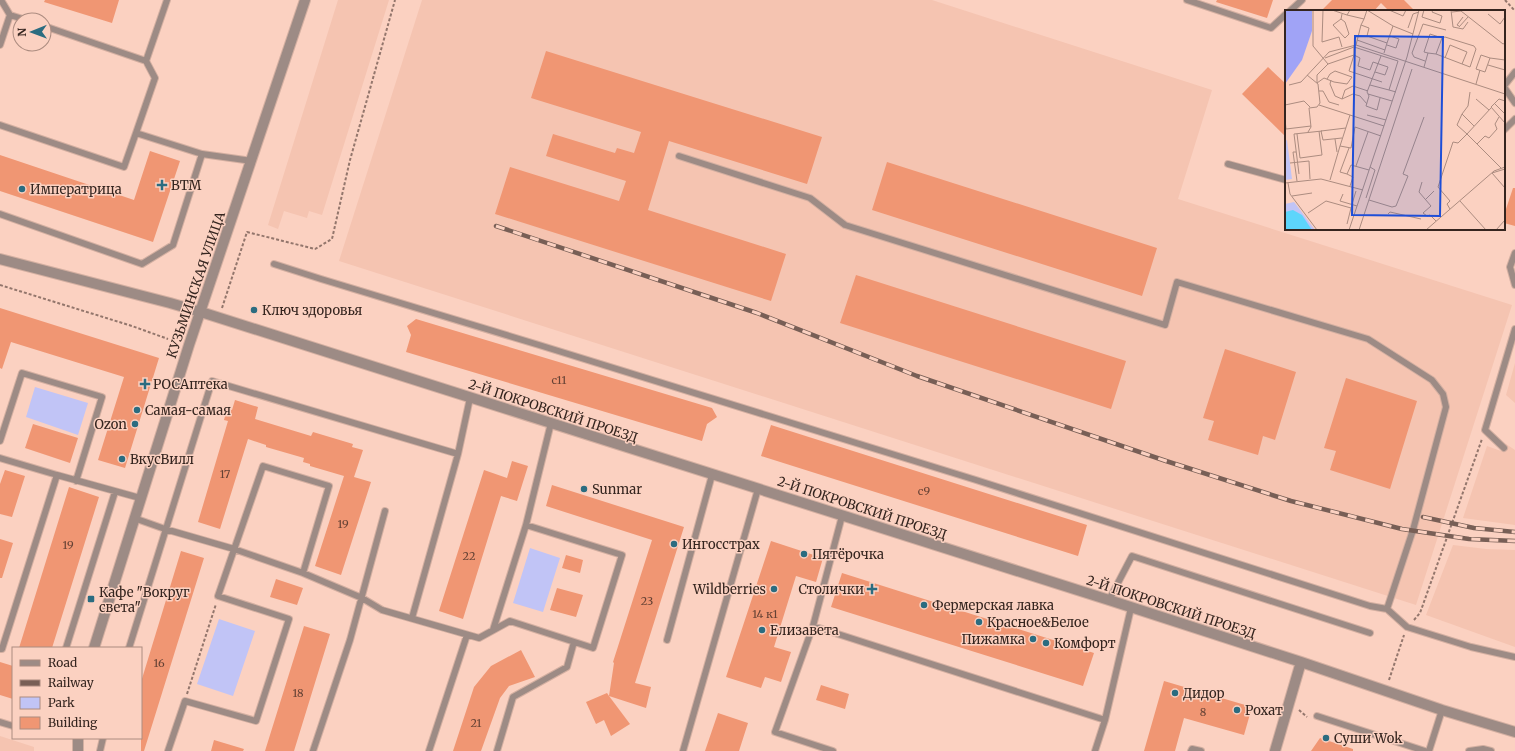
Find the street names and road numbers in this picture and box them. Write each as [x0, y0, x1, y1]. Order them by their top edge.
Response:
street label: КУЗЬМИНСКАЯ УЛИЦА [163, 209, 229, 361]
street label: 2-Й ПОКРОВСКИЙ ПРОЕЗД [466, 375, 640, 446]
street label: 2-Й ПОКРОВСКИЙ ПРОЕЗД [775, 472, 949, 543]
street label: 2-Й ПОКРОВСКИЙ ПРОЕЗД [1084, 571, 1258, 642]

